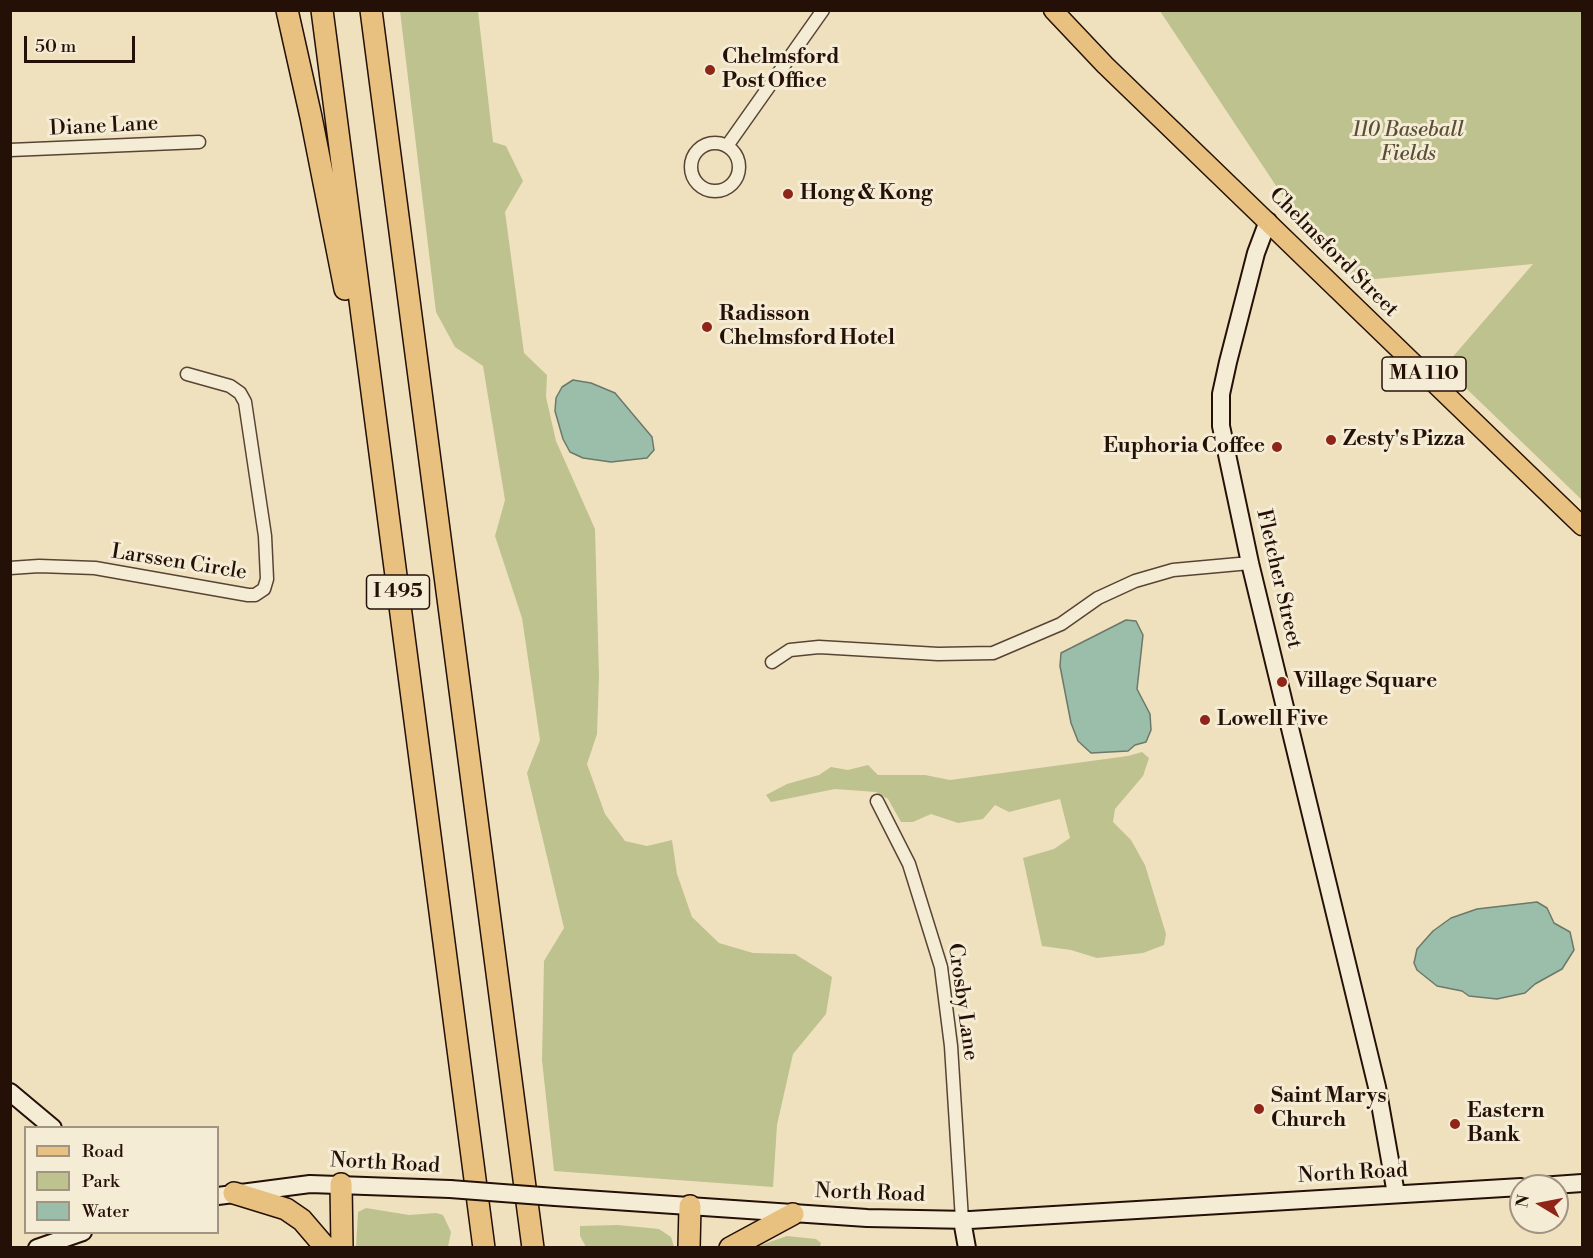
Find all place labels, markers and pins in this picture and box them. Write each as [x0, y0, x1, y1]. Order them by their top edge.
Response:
place label: Chelmsford Post Office [722, 45, 839, 95]
marker: Chelmsford Post Office [703, 63, 717, 77]
place label: Hong & Kong [800, 181, 933, 207]
marker: Hong & Kong [781, 187, 795, 201]
place label: Radisson Chelmsford Hotel [719, 302, 895, 352]
marker: Radisson Chelmsford Hotel [700, 320, 714, 334]
place label: Zesty's Pizza [1343, 427, 1465, 453]
marker: Zesty's Pizza [1324, 433, 1338, 447]
place label: Euphoria Coffee [1103, 434, 1265, 460]
marker: Euphoria Coffee [1270, 440, 1284, 454]
place label: Village Square [1294, 669, 1437, 695]
marker: Village Square [1275, 675, 1289, 689]
place label: Lowell Five [1217, 707, 1328, 733]
marker: Lowell Five [1198, 713, 1212, 727]
place label: Saint Marys Church [1271, 1084, 1387, 1134]
place label: Eastern Bank [1467, 1099, 1544, 1149]
marker: Saint Marys Church [1252, 1102, 1266, 1116]
marker: Eastern Bank [1448, 1117, 1462, 1131]

